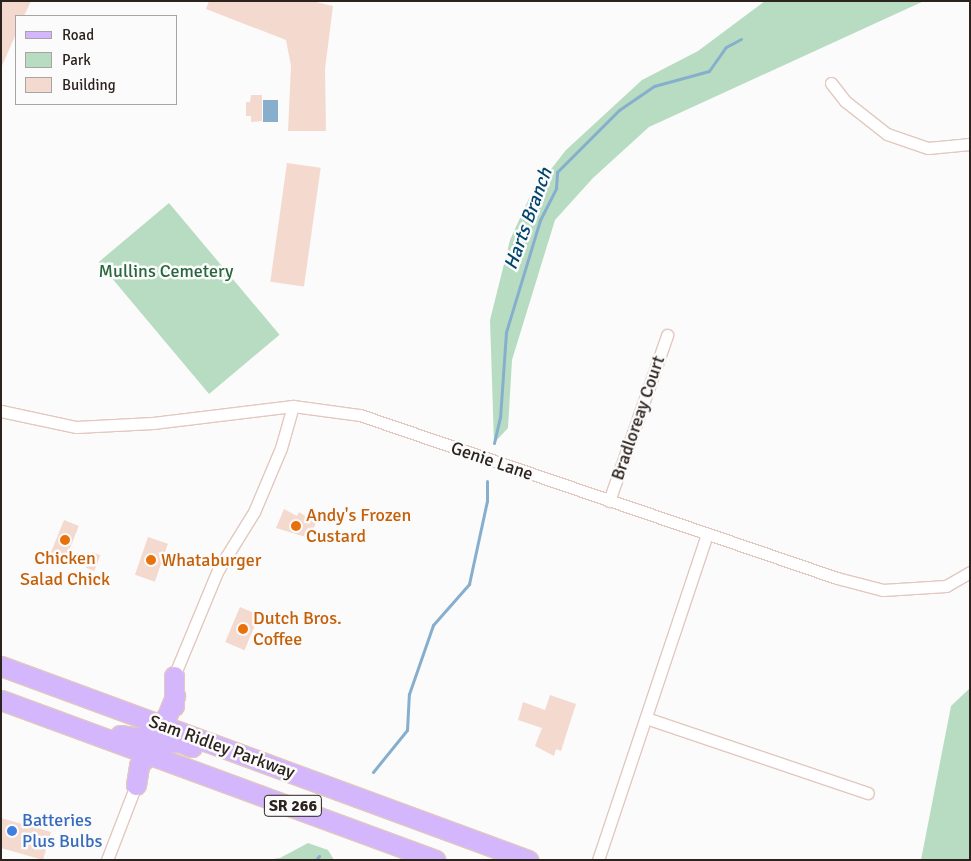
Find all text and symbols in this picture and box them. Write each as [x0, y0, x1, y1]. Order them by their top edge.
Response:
legend [15, 15, 178, 105]
text: Road [62, 26, 94, 44]
text: Park [62, 51, 91, 69]
text: Building [62, 76, 116, 94]
water label: Harts Branch [500, 165, 558, 273]
park label: Mullins Cemetery [99, 260, 233, 282]
street label: Bradloreay Court [607, 353, 669, 483]
street label: Genie Lane [448, 437, 536, 485]
place label: Andy's Frozen Custard [306, 505, 411, 548]
marker: Andy's Frozen Custard [290, 520, 302, 532]
marker: Chicken Salad Chick [59, 534, 71, 546]
place label: Chicken Salad Chick [20, 548, 110, 590]
place label: Whataburger [161, 549, 261, 571]
marker: Whataburger [145, 554, 157, 566]
place label: Dutch Bros. Coffee [253, 608, 342, 650]
marker: Dutch Bros. Coffee [237, 623, 249, 635]
street label: Sam Ridley Parkway [146, 711, 298, 783]
road number: SR 266 [263, 792, 323, 819]
place label: Batteries Plus Bulbs [22, 810, 102, 852]
marker: Batteries Plus Bulbs [6, 825, 18, 837]

